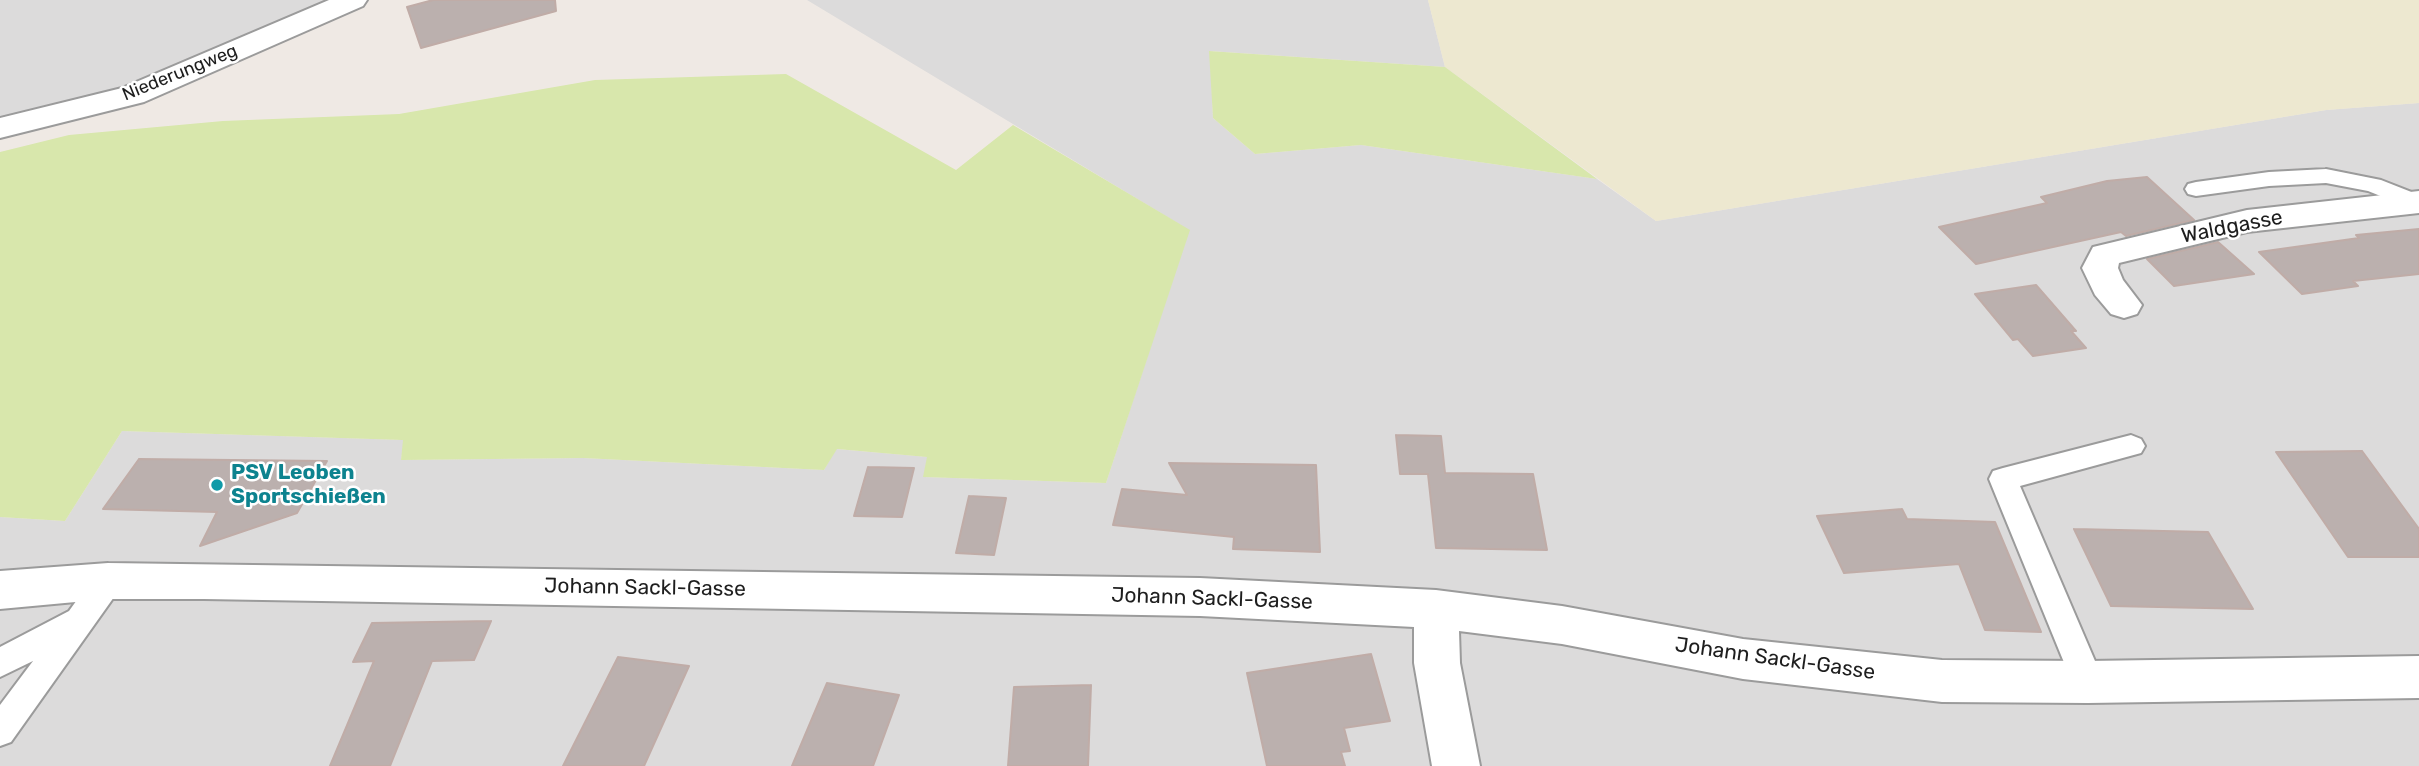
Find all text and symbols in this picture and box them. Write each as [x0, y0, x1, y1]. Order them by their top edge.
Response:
street label: Niederungweg [119, 40, 241, 106]
street label: Waldgasse [2179, 205, 2285, 249]
place label: PSV Leoben Sportschießen [231, 460, 386, 510]
marker: PSV Leoben Sportschießen [209, 477, 225, 493]
street label: Johann Sackl-Gasse [544, 574, 746, 602]
street label: Johann Sackl-Gasse [1111, 583, 1313, 615]
street label: Johann Sackl-Gasse [1673, 632, 1877, 686]

